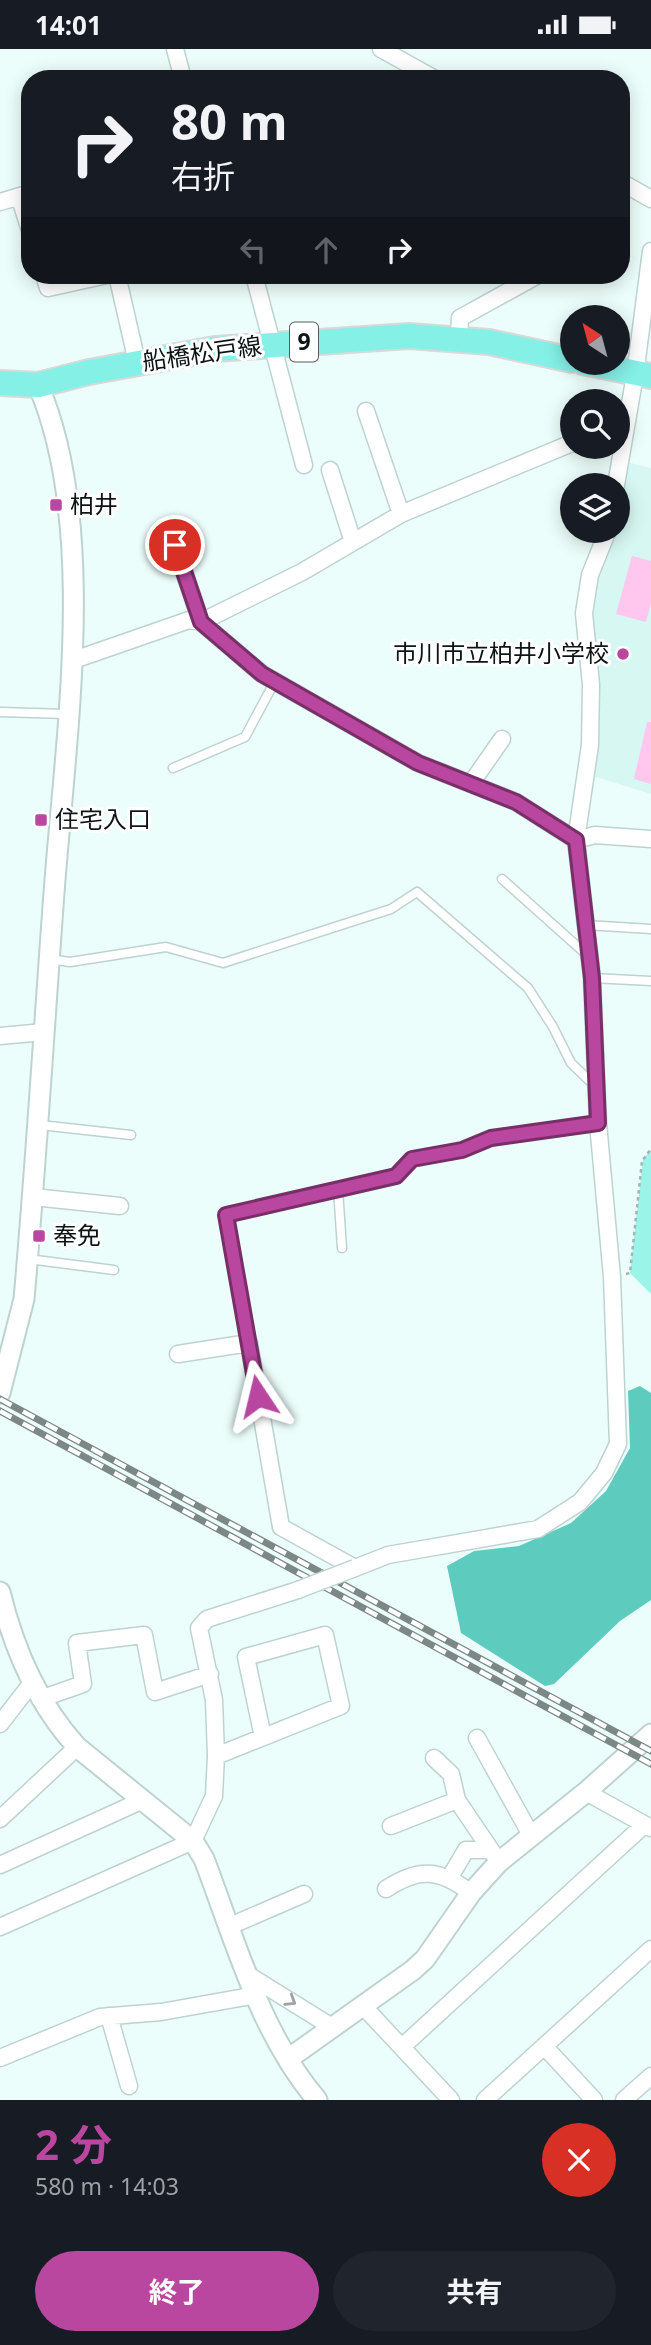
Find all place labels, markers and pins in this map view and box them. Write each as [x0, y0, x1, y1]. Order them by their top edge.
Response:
place label: 柏井 [70, 487, 118, 520]
marker: 柏井 [48, 497, 64, 513]
pin [145, 515, 205, 575]
place label: 市川市立柏井小学校 [393, 636, 609, 669]
marker: 市川市立柏井小学校 [615, 646, 631, 662]
place label: 住宅入口 [55, 802, 151, 835]
marker: 住宅入口 [33, 812, 49, 828]
place label: 奉免 [53, 1218, 101, 1251]
marker: 奉免 [31, 1228, 47, 1244]

